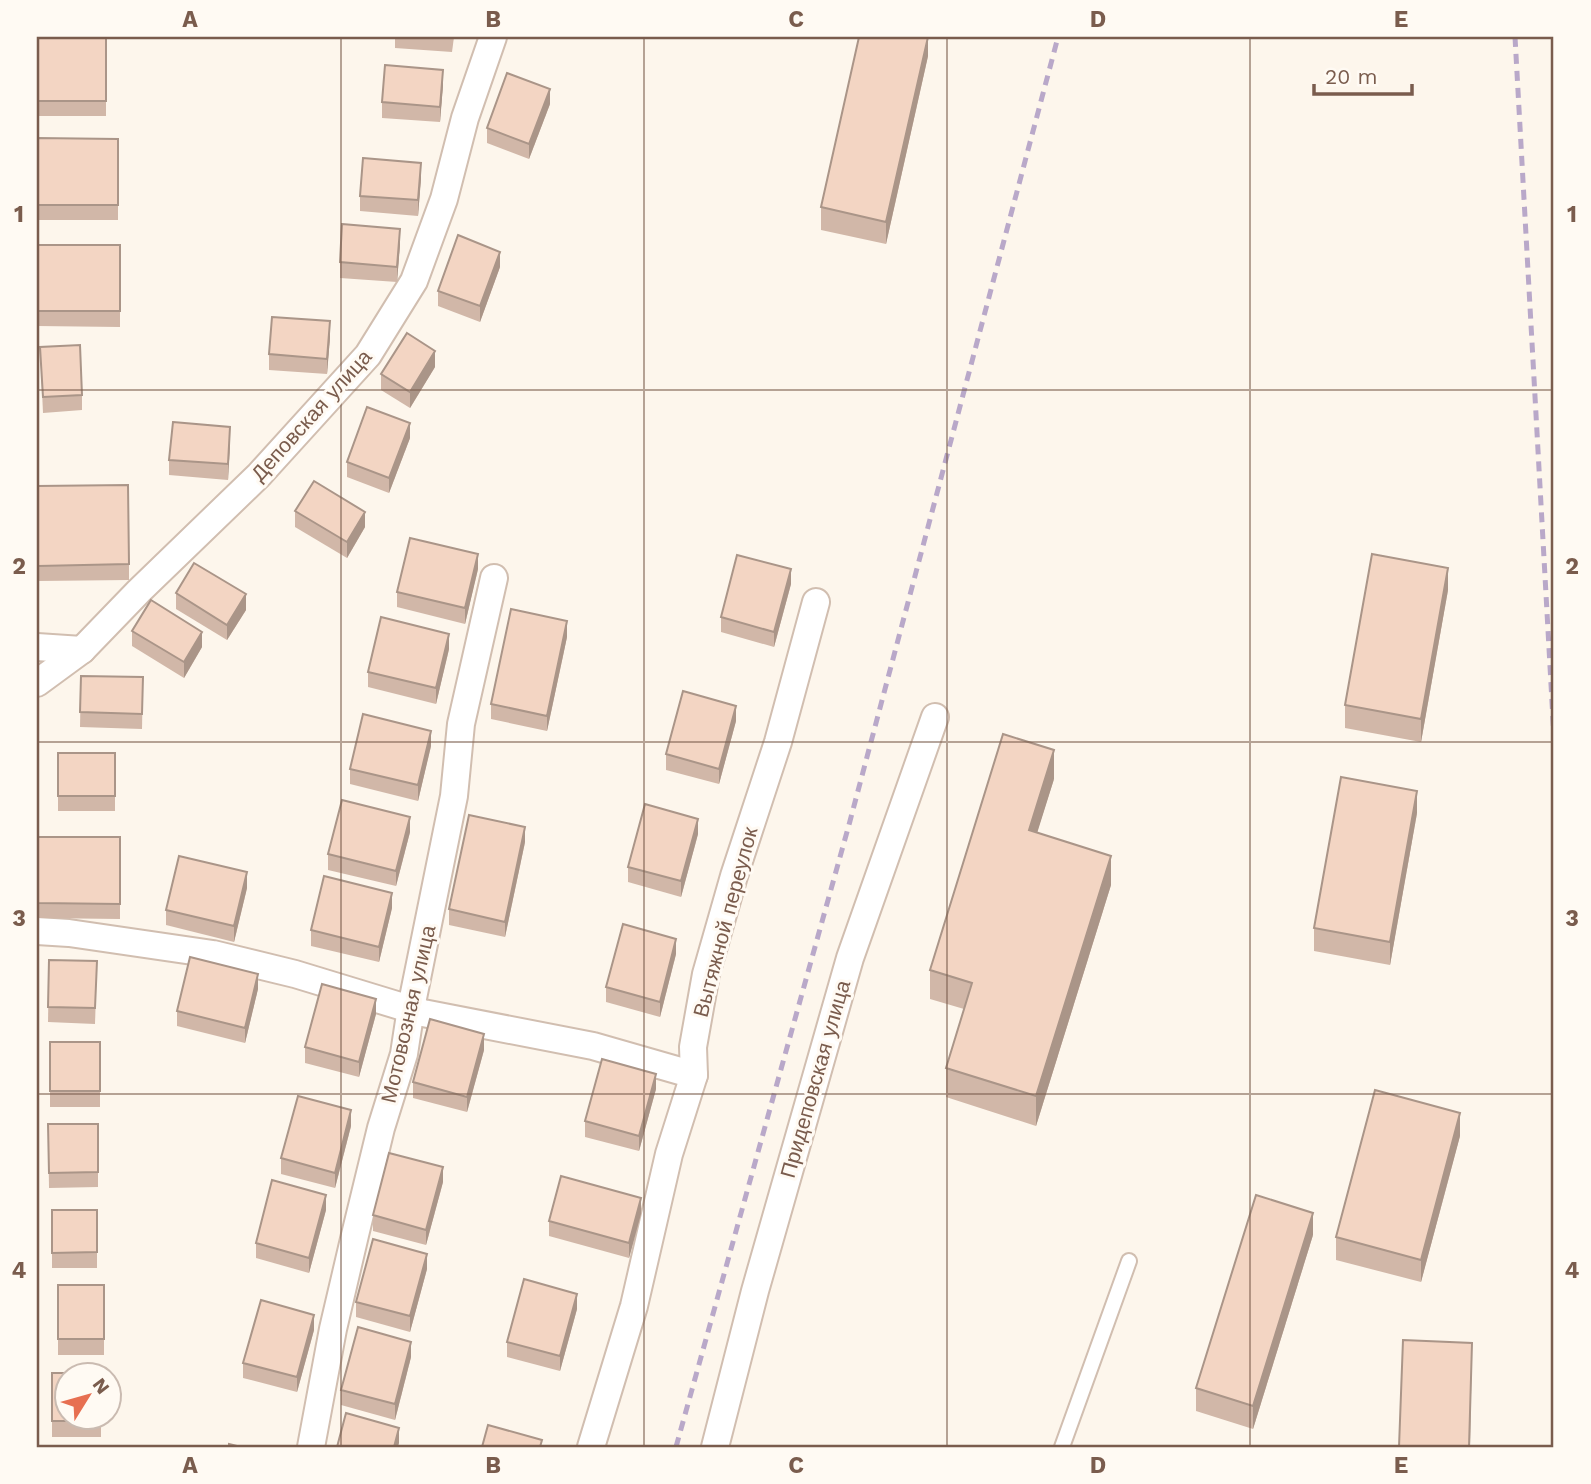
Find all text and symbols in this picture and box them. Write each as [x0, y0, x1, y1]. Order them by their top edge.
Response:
text: A [182, 6, 198, 33]
text: B [485, 6, 501, 33]
text: C [788, 6, 804, 33]
text: D [1090, 6, 1106, 33]
text: E [1394, 6, 1408, 33]
scale bar [1314, 52, 1412, 96]
text: 20 m [1325, 64, 1377, 89]
text: 1 [14, 201, 24, 228]
text: 1 [1567, 201, 1577, 228]
street label: Деповская улица [246, 344, 377, 486]
text: 2 [12, 553, 26, 580]
text: 2 [1565, 553, 1579, 580]
street label: Вытяжной переулок [688, 823, 763, 1020]
text: 3 [12, 905, 26, 932]
text: 3 [1565, 905, 1579, 932]
street label: Мотовозная улица [375, 922, 441, 1105]
street label: Придеповская улица [775, 977, 855, 1181]
text: 4 [12, 1257, 27, 1284]
text: 4 [1565, 1257, 1580, 1284]
north arrow [52, 1362, 122, 1432]
text: N [88, 1374, 115, 1399]
text: A [182, 1452, 198, 1479]
text: B [485, 1452, 501, 1479]
text: C [788, 1452, 804, 1479]
text: D [1090, 1452, 1106, 1479]
text: E [1394, 1452, 1408, 1479]

